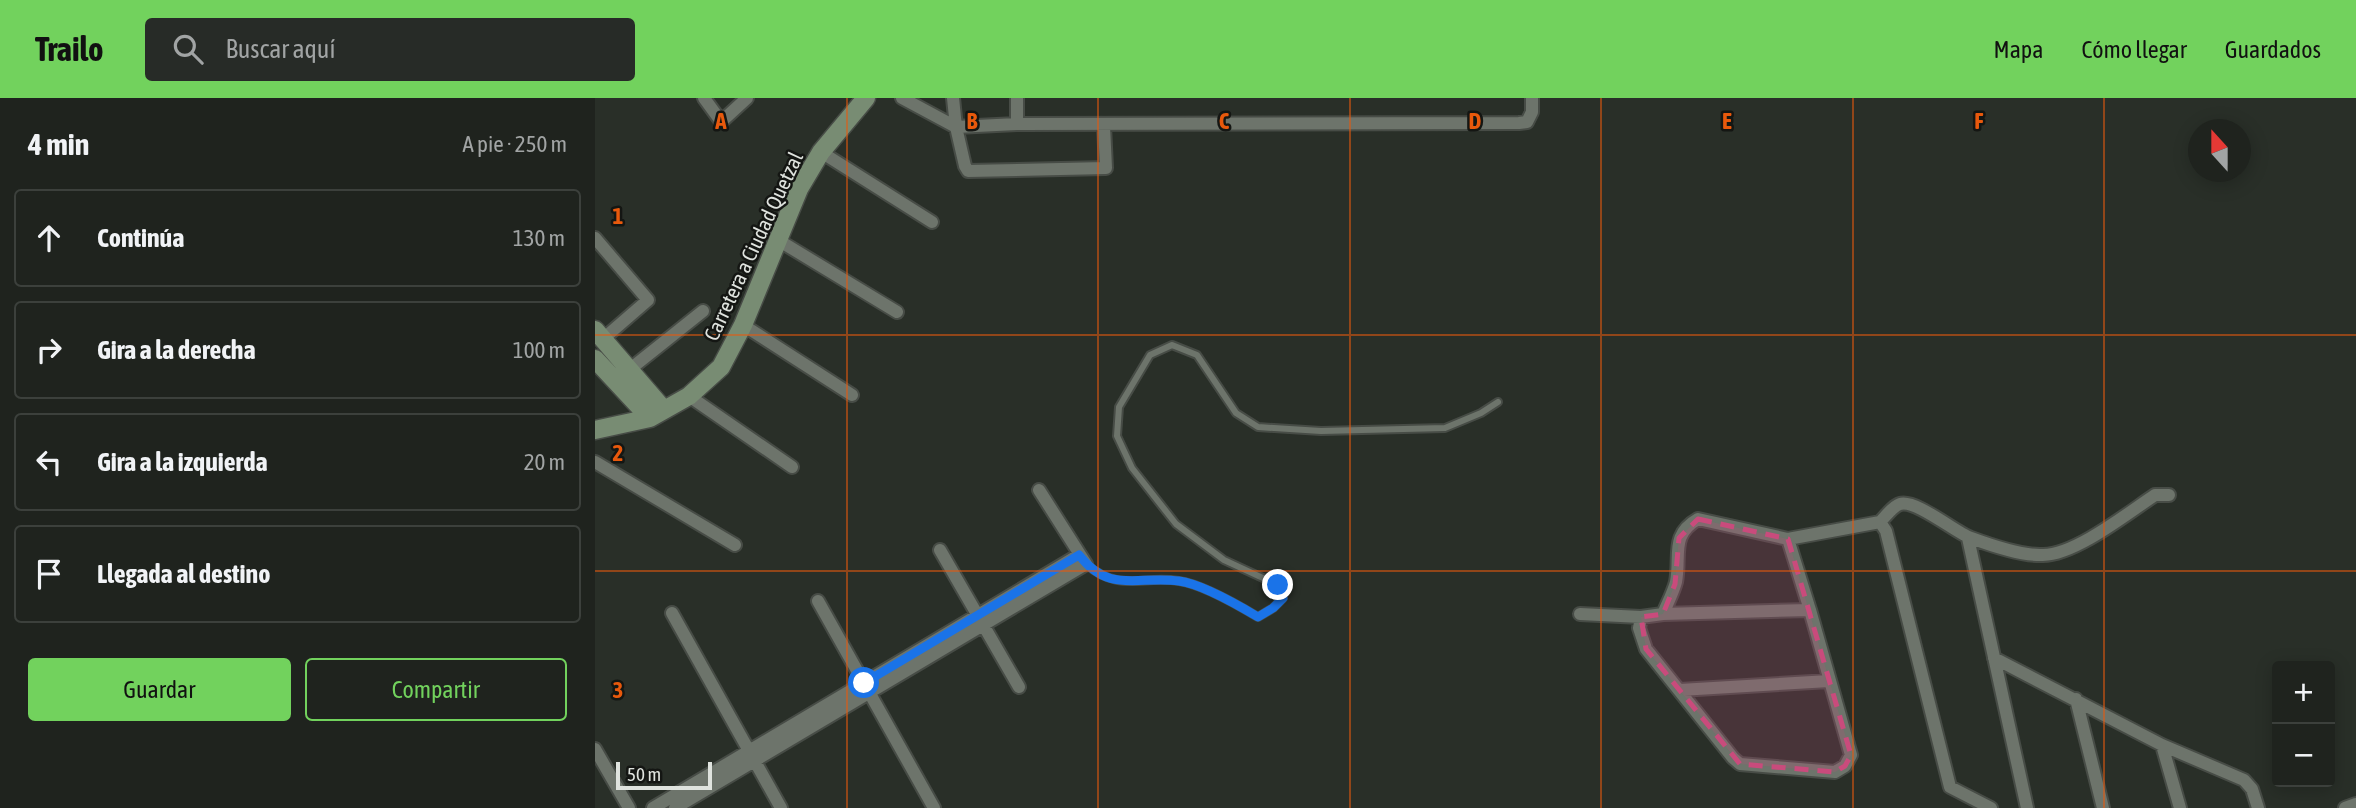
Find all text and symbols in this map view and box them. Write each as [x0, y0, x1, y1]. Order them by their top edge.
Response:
search box [145, 18, 635, 81]
text: Trailo [35, 30, 103, 68]
icon: search [169, 30, 207, 68]
text: Buscar aquí [225, 34, 335, 64]
text: Mapa [1994, 36, 2043, 63]
text: Cómo llegar [2081, 36, 2187, 63]
text: Guardados [2225, 36, 2321, 63]
text: A [714, 108, 727, 134]
text: B [967, 108, 978, 134]
text: C [1219, 108, 1230, 134]
text: D [1469, 108, 1482, 134]
text: E [1722, 108, 1732, 134]
text: F [1974, 108, 1984, 134]
north arrow [2188, 119, 2251, 182]
text: 4 min [28, 127, 89, 161]
text: A pie · 250 m [463, 131, 567, 157]
street label: Carretera a Ciudad Quetzal [699, 147, 807, 344]
text: 1 [613, 203, 624, 229]
icon: ahead [30, 219, 68, 257]
text: Continúa [97, 223, 184, 253]
text: 130 m [513, 225, 565, 251]
icon: right [30, 331, 68, 369]
text: Gira a la derecha [97, 335, 256, 365]
text: 100 m [513, 337, 565, 363]
text: 2 [613, 440, 623, 466]
icon: left [30, 443, 68, 481]
text: Gira a la izquierda [97, 447, 268, 477]
text: 20 m [524, 449, 565, 475]
icon: arrive [30, 555, 68, 593]
text: Llegada al destino [97, 559, 270, 589]
route end [1262, 569, 1293, 600]
button: Guardar [28, 658, 291, 721]
button: Compartir [305, 658, 567, 721]
map controls [2272, 661, 2335, 787]
button: + [2272, 661, 2335, 724]
route start [848, 667, 879, 698]
text: 3 [613, 677, 623, 703]
button: − [2272, 724, 2335, 787]
scale bar [616, 759, 712, 791]
text: 50 m [627, 763, 661, 785]

